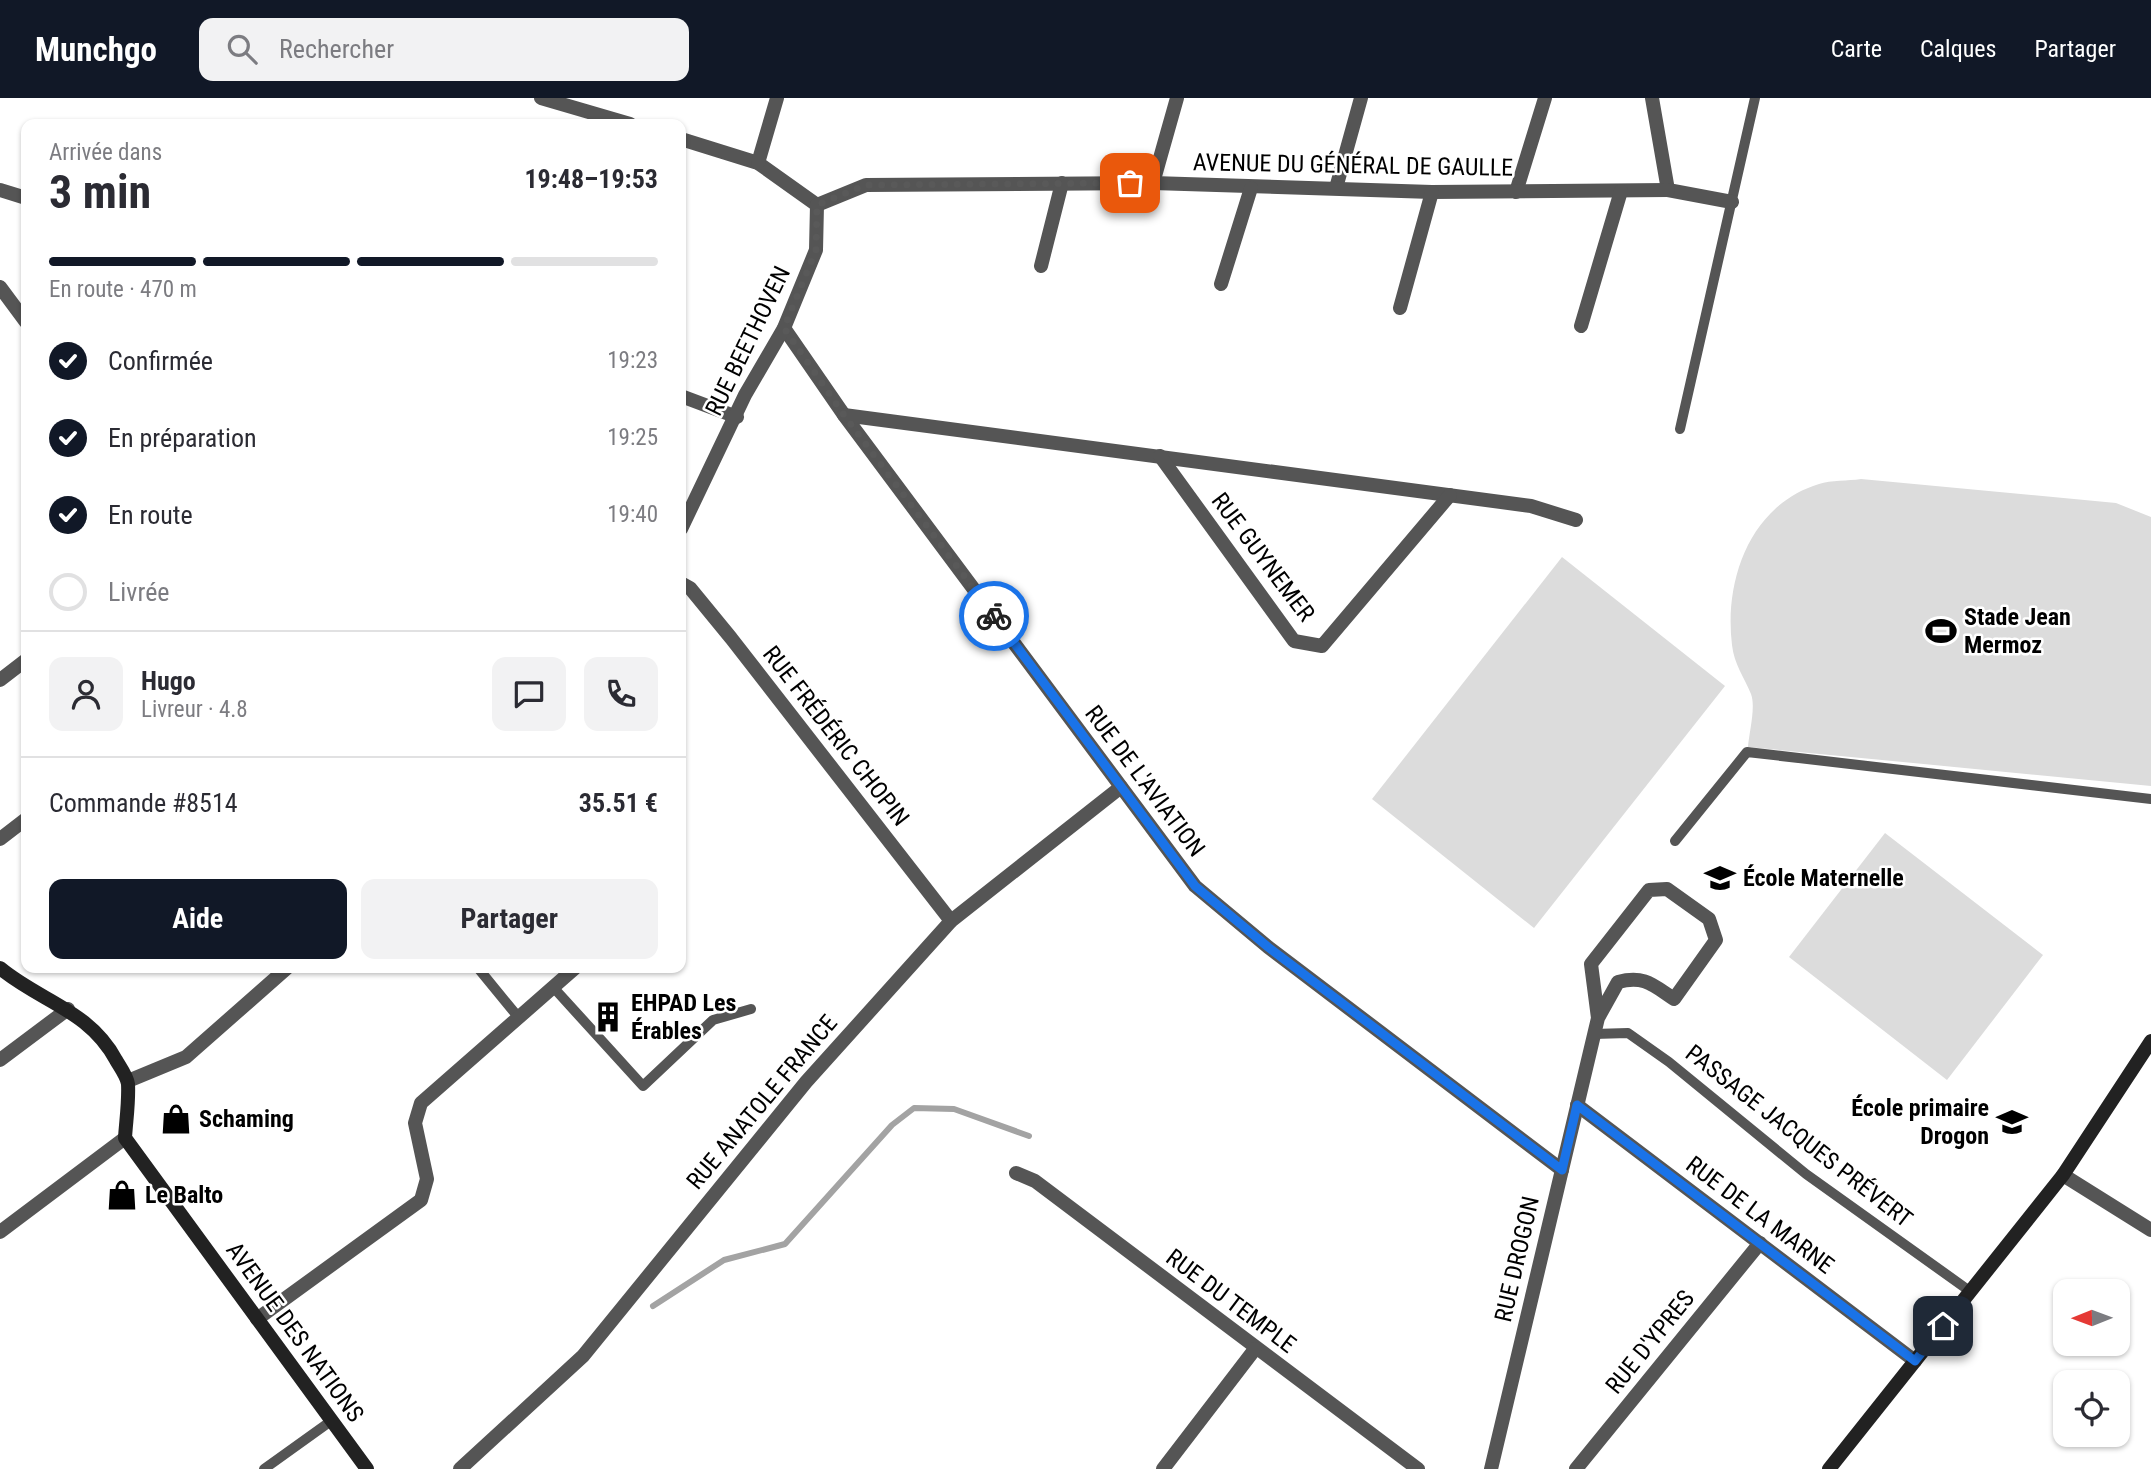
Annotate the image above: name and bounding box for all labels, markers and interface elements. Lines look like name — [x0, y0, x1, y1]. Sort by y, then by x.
search box — [199, 18, 689, 81]
text: Munchgo — [35, 30, 157, 69]
icon: search — [223, 30, 261, 68]
text: Rechercher — [279, 34, 394, 64]
text: Carte — [1831, 35, 1882, 63]
text: Calques — [1920, 35, 1996, 63]
text: Partager — [2034, 35, 2116, 63]
text: Arrivée dans — [49, 139, 162, 166]
street label: AVENUE DU GÉNÉRAL DE GAULLE — [1193, 148, 1513, 182]
pin — [1100, 153, 1160, 213]
text: 19:48–19:53 — [524, 164, 658, 194]
icon: bag — [1111, 164, 1149, 202]
text: 3 min — [49, 165, 151, 219]
street label: RUE BEETHOVEN — [700, 262, 796, 420]
text: En route · 470 m — [49, 276, 197, 303]
icon: check — [49, 342, 87, 380]
text: Confirmée — [108, 346, 213, 376]
text: 19:23 — [607, 347, 658, 374]
icon: check — [49, 419, 87, 457]
text: En préparation — [108, 423, 257, 453]
text: 19:25 — [607, 424, 658, 451]
street label: RUE GUYNEMER — [1206, 487, 1321, 627]
icon: check — [49, 496, 87, 534]
text: En route — [108, 500, 193, 530]
text: 19:40 — [607, 501, 658, 528]
text: Livrée — [108, 577, 170, 607]
courier — [959, 581, 1029, 651]
icon: bike — [975, 597, 1013, 635]
place label: Stade Jean Mermoz — [1964, 603, 2071, 659]
sports icon: Stade Jean Mermoz — [1924, 614, 1958, 648]
street label: RUE FRÉDÉRIC CHOPIN — [757, 641, 915, 831]
button: person — [49, 657, 123, 731]
button: chat — [492, 657, 566, 731]
button: phone — [584, 657, 658, 731]
text: Hugo — [141, 666, 196, 696]
text: Livreur · 4.8 — [141, 696, 248, 723]
street label: RUE DE L'AVIATION — [1079, 700, 1211, 862]
text: Commande #8514 — [49, 788, 238, 818]
text: 35.51 € — [579, 788, 658, 818]
school or university icon: École Maternelle — [1703, 861, 1737, 895]
place label: École Maternelle — [1743, 864, 1904, 892]
button: Aide — [49, 879, 347, 959]
button: Partager — [361, 879, 658, 959]
place label: EHPAD Les Érables — [631, 989, 736, 1045]
building icon: EHPAD Les Érables — [591, 1000, 625, 1034]
street label: RUE ANATOLE FRANCE — [681, 1009, 843, 1195]
street label: PASSAGE JACQUES PRÉVERT — [1680, 1039, 1918, 1233]
place label: École primaire Drogon — [1851, 1094, 1989, 1150]
shop icon: Schaming — [159, 1102, 193, 1136]
place label: Schaming — [199, 1105, 294, 1133]
school or university icon: École primaire Drogon — [1995, 1105, 2029, 1139]
street label: RUE DE LA MARNE — [1681, 1150, 1839, 1280]
shop icon: Le Balto — [105, 1178, 139, 1212]
place label: Le Balto — [145, 1181, 223, 1209]
street label: RUE DROGON — [1489, 1193, 1545, 1325]
street label: AVENUE DES NATIONS — [220, 1237, 370, 1427]
street label: RUE DU TEMPLE — [1161, 1243, 1301, 1359]
north arrow — [2053, 1279, 2130, 1356]
map controls — [2053, 1279, 2130, 1447]
street label: RUE D'YPRES — [1600, 1285, 1700, 1399]
pin — [1913, 1296, 1973, 1356]
icon: home — [1924, 1307, 1962, 1345]
button: locate — [2053, 1370, 2130, 1447]

